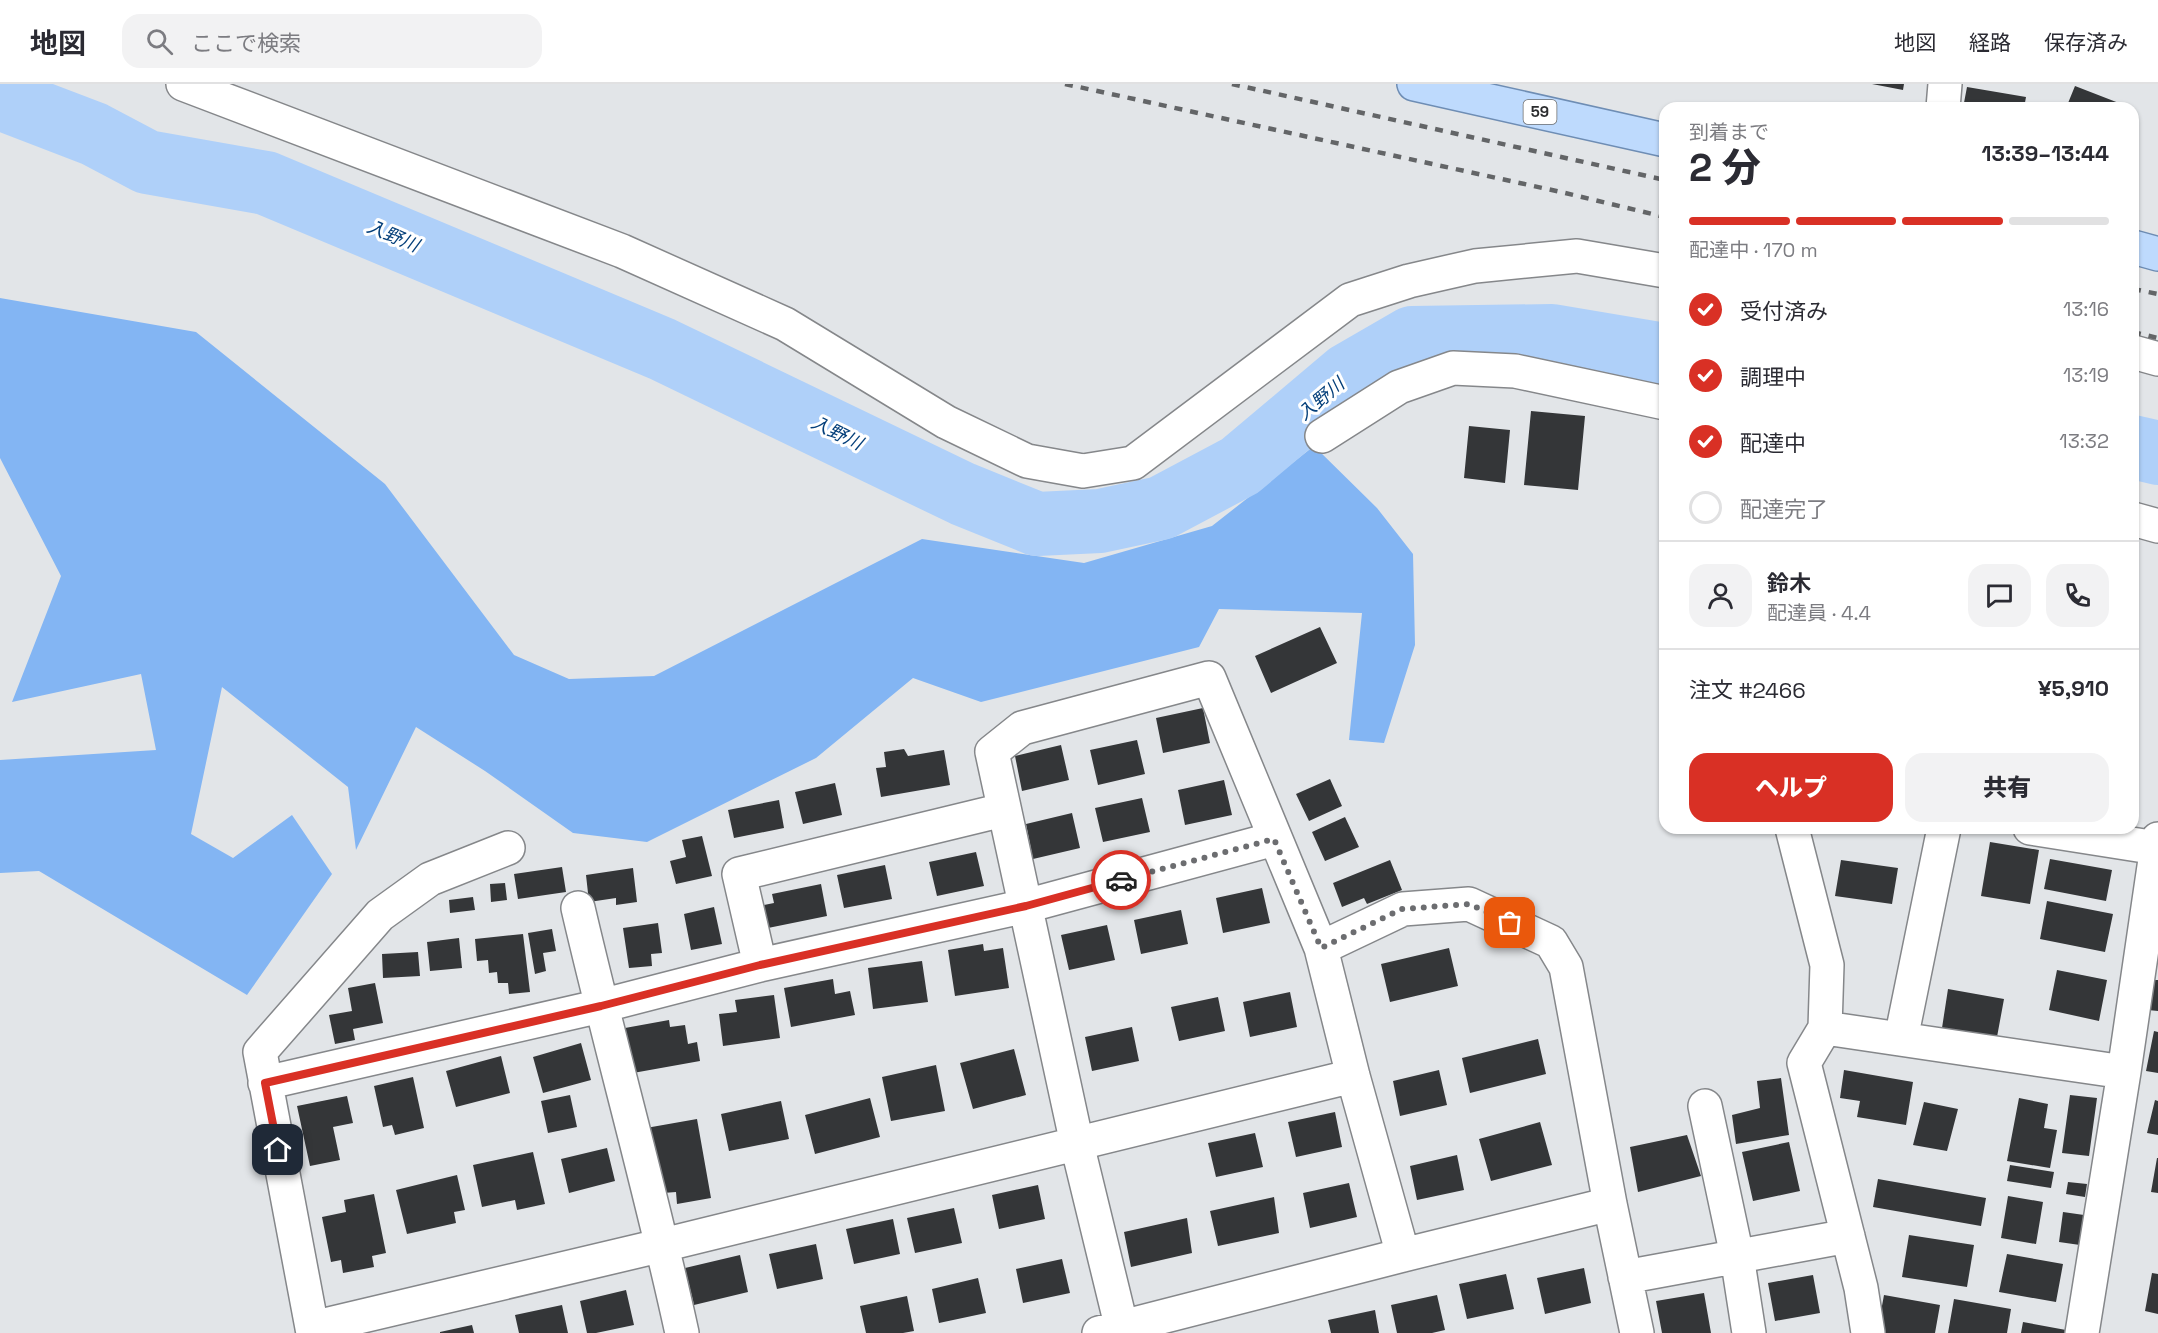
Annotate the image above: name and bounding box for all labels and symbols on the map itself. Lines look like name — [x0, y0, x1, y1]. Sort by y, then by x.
road number: 59 — [1524, 100, 1556, 124]
water label: 入野川 — [364, 214, 424, 257]
water label: 入野川 — [1293, 371, 1350, 425]
water label: 入野川 — [808, 410, 868, 456]
courier — [1091, 850, 1151, 910]
pin — [1484, 897, 1535, 948]
pin — [252, 1124, 303, 1175]

